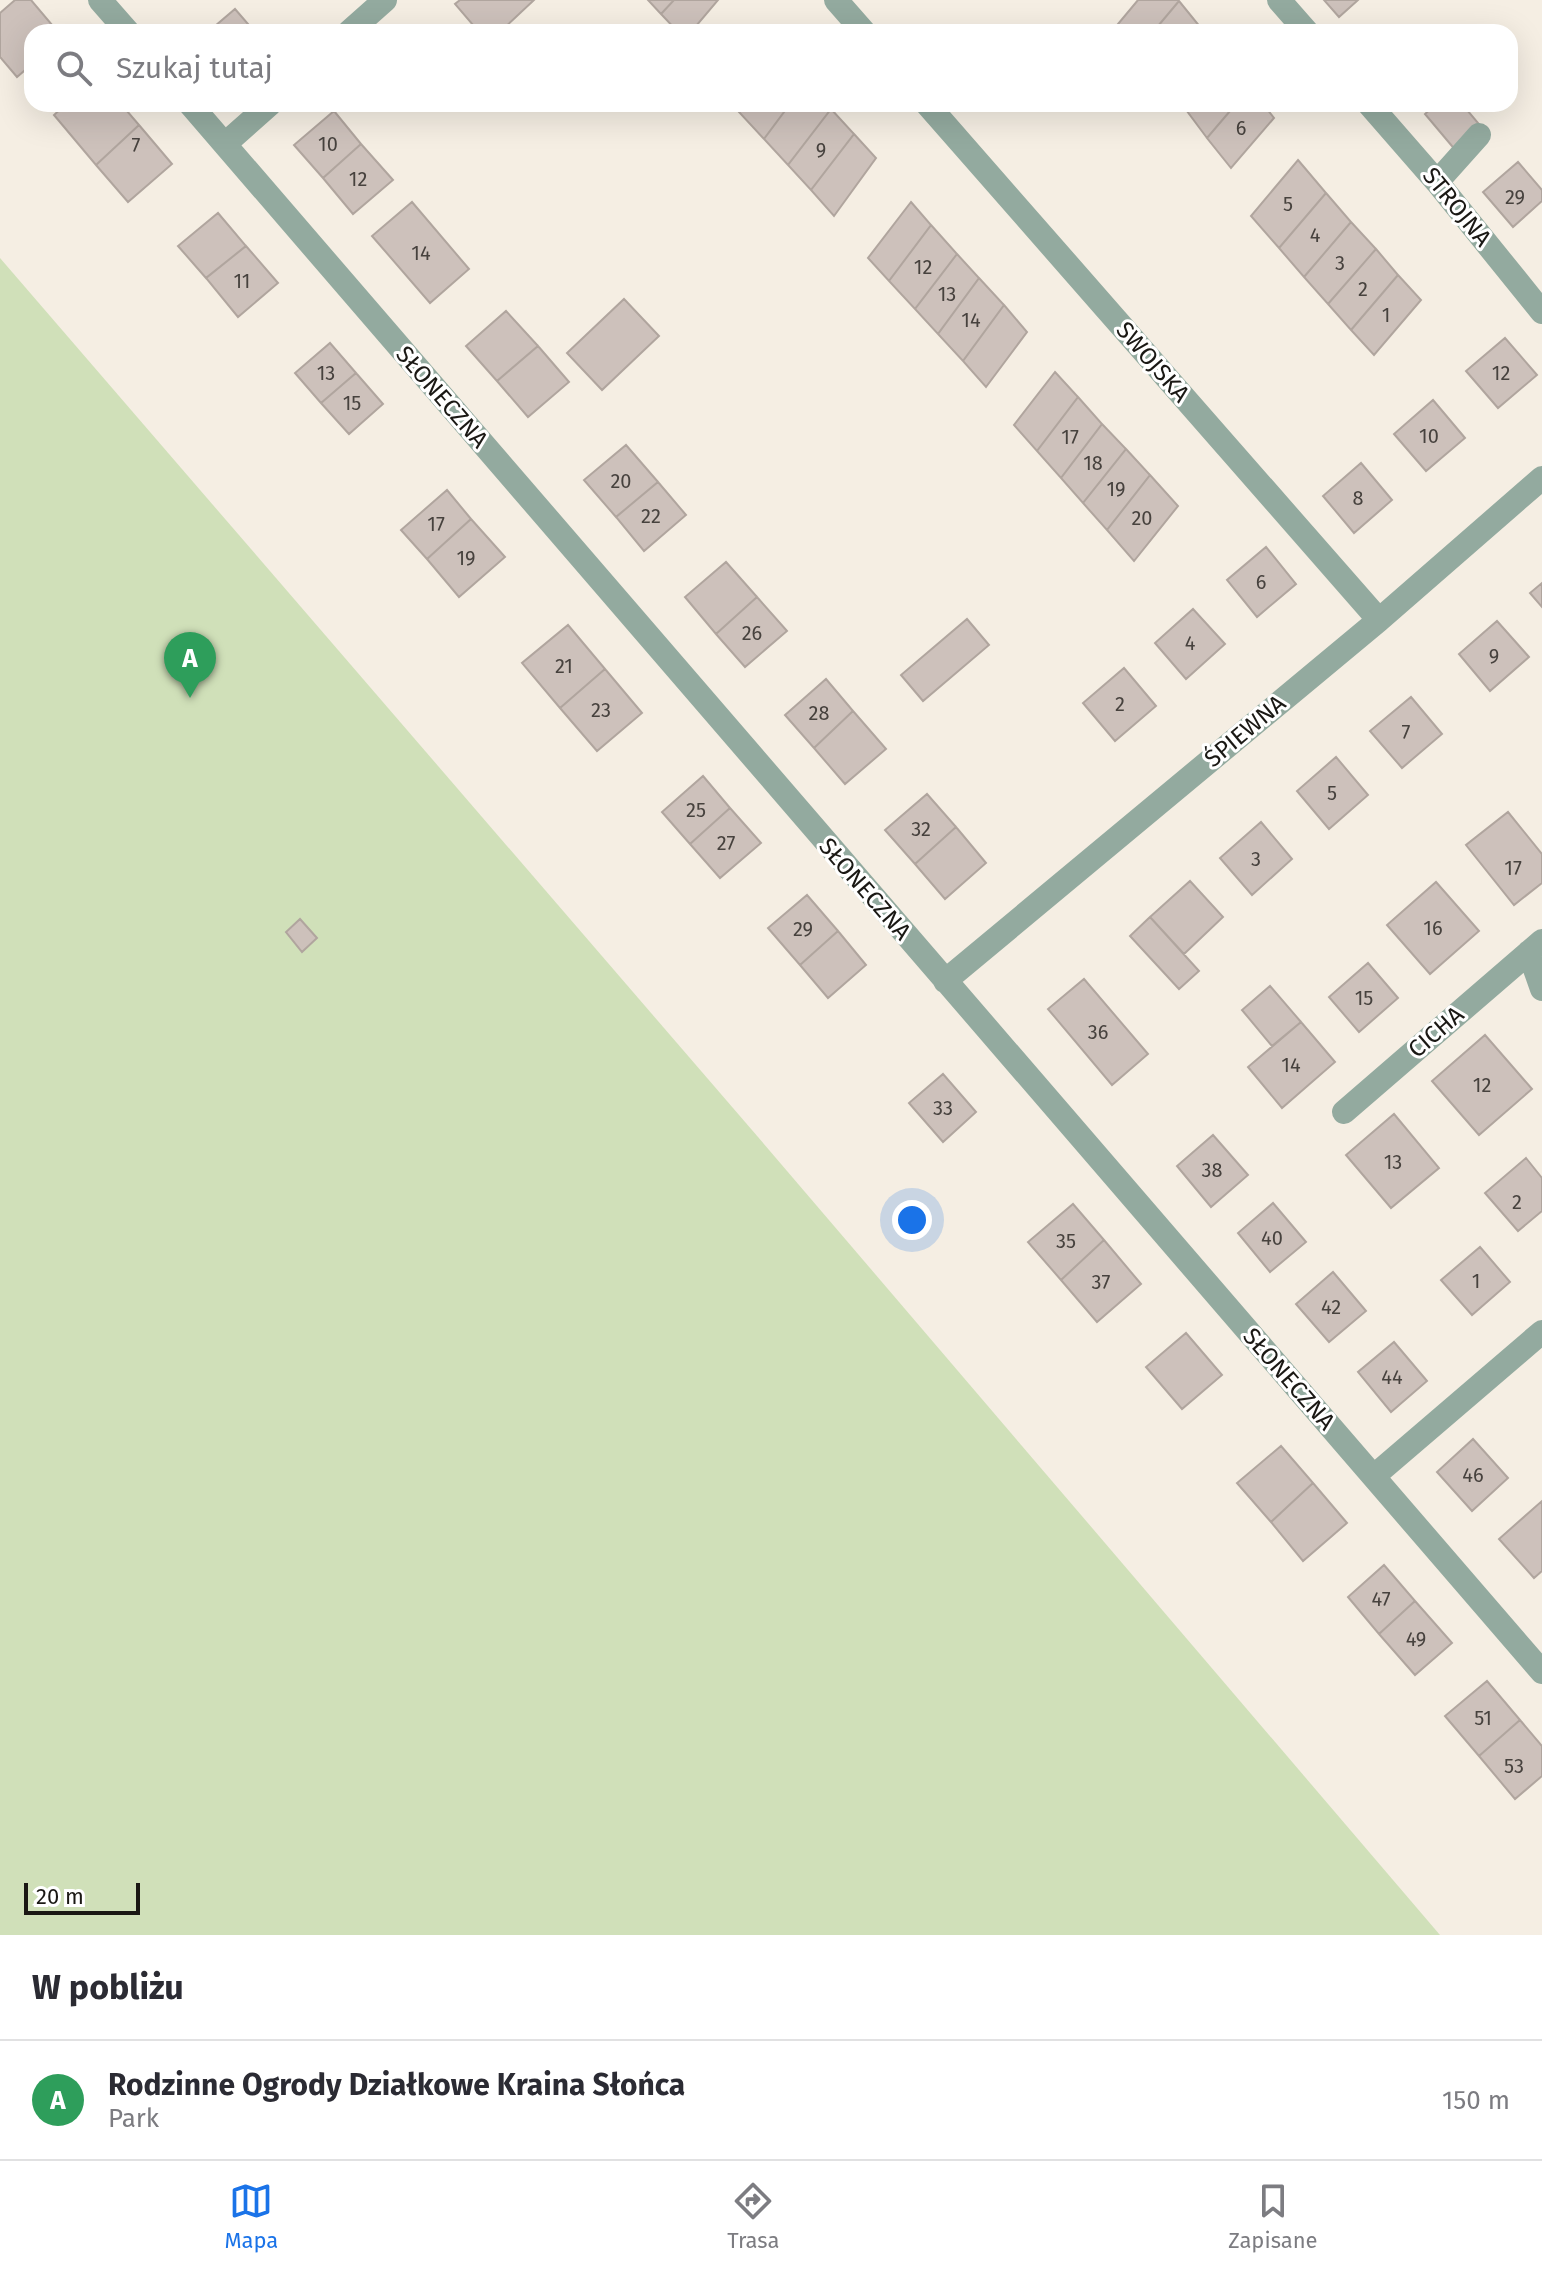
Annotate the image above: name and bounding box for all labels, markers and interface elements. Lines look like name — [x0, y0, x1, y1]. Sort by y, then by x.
search box — [24, 24, 1518, 112]
icon: search — [52, 46, 96, 90]
text: Szukaj tutaj — [116, 50, 273, 86]
house number: 6 — [1236, 116, 1246, 140]
house number: 10 — [318, 132, 338, 156]
house number: 7 — [132, 133, 141, 157]
house number: 9 — [816, 138, 826, 162]
street label: STROJNA — [1417, 162, 1497, 252]
house number: 12 — [349, 167, 367, 191]
house number: 29 — [1505, 185, 1525, 209]
house number: 5 — [1283, 192, 1293, 216]
house number: 4 — [1310, 223, 1321, 247]
house number: 14 — [411, 241, 431, 265]
house number: 3 — [1335, 251, 1345, 275]
house number: 12 — [914, 255, 932, 279]
house number: 11 — [233, 269, 251, 293]
house number: 2 — [1358, 277, 1368, 301]
house number: 13 — [938, 282, 956, 306]
house number: 1 — [1382, 303, 1390, 327]
house number: 14 — [961, 308, 981, 332]
street label: SWOJSKA — [1111, 316, 1196, 408]
street label: SŁONECZNA — [390, 340, 494, 454]
house number: 13 — [317, 361, 335, 385]
house number: 12 — [1492, 361, 1510, 385]
house number: 15 — [343, 391, 361, 415]
house number: 10 — [1419, 424, 1439, 448]
house number: 17 — [1061, 425, 1079, 449]
house number: 18 — [1083, 451, 1103, 475]
house number: 20 — [610, 469, 632, 493]
house number: 19 — [1106, 477, 1126, 501]
house number: 8 — [1352, 486, 1364, 510]
house number: 22 — [641, 504, 661, 528]
house number: 20 — [1131, 506, 1153, 530]
house number: 17 — [427, 512, 445, 536]
house number: 19 — [456, 546, 476, 570]
house number: 6 — [1256, 570, 1266, 594]
house number: 26 — [742, 621, 762, 645]
house number: 4 — [1185, 631, 1196, 655]
pin: A — [164, 632, 216, 698]
house number: 9 — [1489, 644, 1499, 668]
house number: 21 — [555, 654, 573, 678]
street label: ŚPIEWNA — [1198, 688, 1291, 773]
house number: 2 — [1115, 692, 1125, 716]
house number: 23 — [591, 698, 611, 722]
house number: 28 — [809, 701, 829, 725]
house number: 7 — [1402, 720, 1411, 744]
house number: 5 — [1327, 781, 1337, 805]
house number: 25 — [686, 798, 706, 822]
house number: 32 — [911, 817, 931, 841]
house number: 27 — [717, 831, 735, 855]
street label: SŁONECZNA — [813, 832, 917, 946]
house number: 3 — [1251, 847, 1261, 871]
house number: 17 — [1504, 856, 1522, 880]
house number: 16 — [1423, 916, 1443, 940]
house number: 29 — [793, 917, 813, 941]
house number: 15 — [1355, 986, 1373, 1010]
street label: CICHA — [1403, 1000, 1470, 1064]
house number: 36 — [1088, 1020, 1108, 1044]
house number: 14 — [1281, 1053, 1301, 1077]
house number: 12 — [1473, 1073, 1491, 1097]
house number: 33 — [933, 1096, 953, 1120]
house number: 13 — [1384, 1150, 1402, 1174]
house number: 38 — [1202, 1158, 1223, 1182]
house number: 2 — [1512, 1190, 1522, 1214]
your location — [892, 1200, 932, 1240]
house number: 40 — [1261, 1226, 1283, 1250]
house number: 35 — [1056, 1229, 1076, 1253]
house number: 1 — [1472, 1269, 1480, 1293]
house number: 37 — [1092, 1270, 1110, 1294]
house number: 42 — [1321, 1295, 1341, 1319]
street label: SŁONECZNA — [1237, 1322, 1341, 1436]
house number: 44 — [1381, 1365, 1403, 1389]
house number: 46 — [1462, 1463, 1484, 1487]
house number: 47 — [1371, 1587, 1391, 1611]
house number: 49 — [1406, 1627, 1426, 1651]
house number: 51 — [1474, 1706, 1492, 1730]
house number: 53 — [1504, 1754, 1524, 1778]
scale bar — [24, 1879, 140, 1915]
text: 20 m — [36, 1883, 84, 1910]
text: W pobliżu — [32, 1967, 184, 2008]
text: Rodzinne Ogrody Działkowe Kraina Słońca — [108, 2067, 685, 2103]
text: A — [50, 2085, 66, 2116]
text: 150 m — [1442, 2085, 1510, 2116]
text: Park — [108, 2103, 159, 2134]
tab: Mapa — [224, 2179, 278, 2254]
tab: Trasa — [727, 2179, 779, 2254]
tab: Zapisane — [1228, 2179, 1318, 2254]

